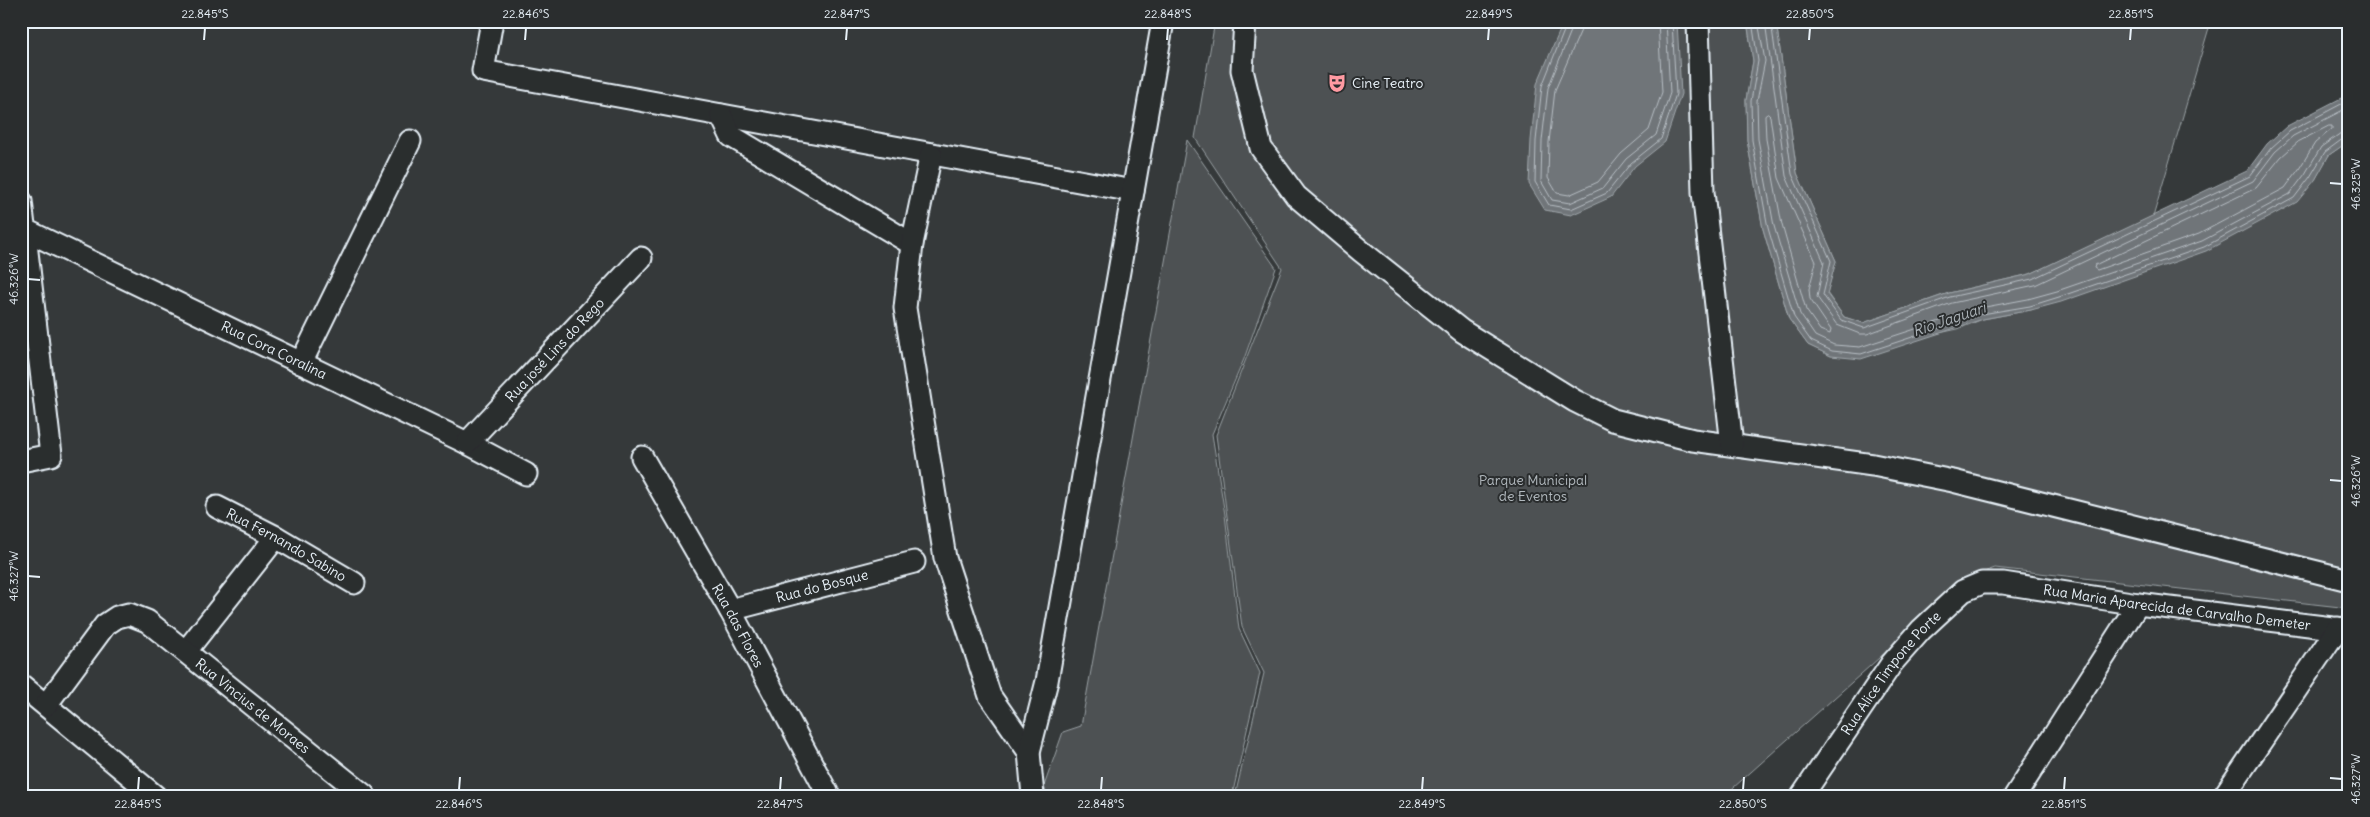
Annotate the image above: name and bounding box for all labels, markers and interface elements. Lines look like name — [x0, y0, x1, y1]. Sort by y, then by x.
text: 22.845°S — [181, 6, 229, 21]
text: 22.846°S — [502, 6, 550, 21]
text: 22.847°S — [824, 6, 870, 21]
text: 22.848°S — [1144, 6, 1192, 21]
text: 22.849°S — [1465, 6, 1513, 21]
text: 22.850°S — [1786, 6, 1834, 21]
text: 22.851°S — [2109, 6, 2154, 21]
theatre icon: Cine Teatro — [1326, 72, 1348, 94]
place label: Cine Teatro — [1352, 74, 1424, 92]
text: 46.325°W — [2348, 158, 2363, 210]
text: 46.326°W — [6, 253, 21, 305]
street label: Rua josé Lins do Rego — [501, 294, 608, 406]
water label: Rio Jaguari — [1910, 297, 1990, 340]
street label: Rua Cora Coralina — [218, 317, 330, 383]
text: 46.326°W — [2348, 455, 2363, 507]
park label: Parque Municipal de Eventos — [1479, 471, 1587, 505]
street label: Rua Fernando Sabino — [223, 504, 350, 586]
text: 46.327°W — [6, 551, 21, 601]
street label: Rua do Bosque — [774, 565, 870, 607]
street label: Rua Maria Aparecida de Carvalho Demeter — [2042, 580, 2312, 634]
street label: Rua das Flores — [708, 581, 768, 670]
street label: Rua Alice Timpone Porte — [1837, 607, 1945, 738]
street label: Rua Vincius de Moraes — [192, 654, 314, 757]
text: 46.327°W — [2348, 754, 2363, 804]
text: 22.845°S — [114, 796, 162, 811]
text: 22.846°S — [435, 796, 483, 811]
text: 22.847°S — [757, 796, 803, 811]
text: 22.848°S — [1077, 796, 1125, 811]
text: 22.849°S — [1398, 796, 1446, 811]
text: 22.850°S — [1719, 796, 1767, 811]
text: 22.851°S — [2042, 796, 2087, 811]

